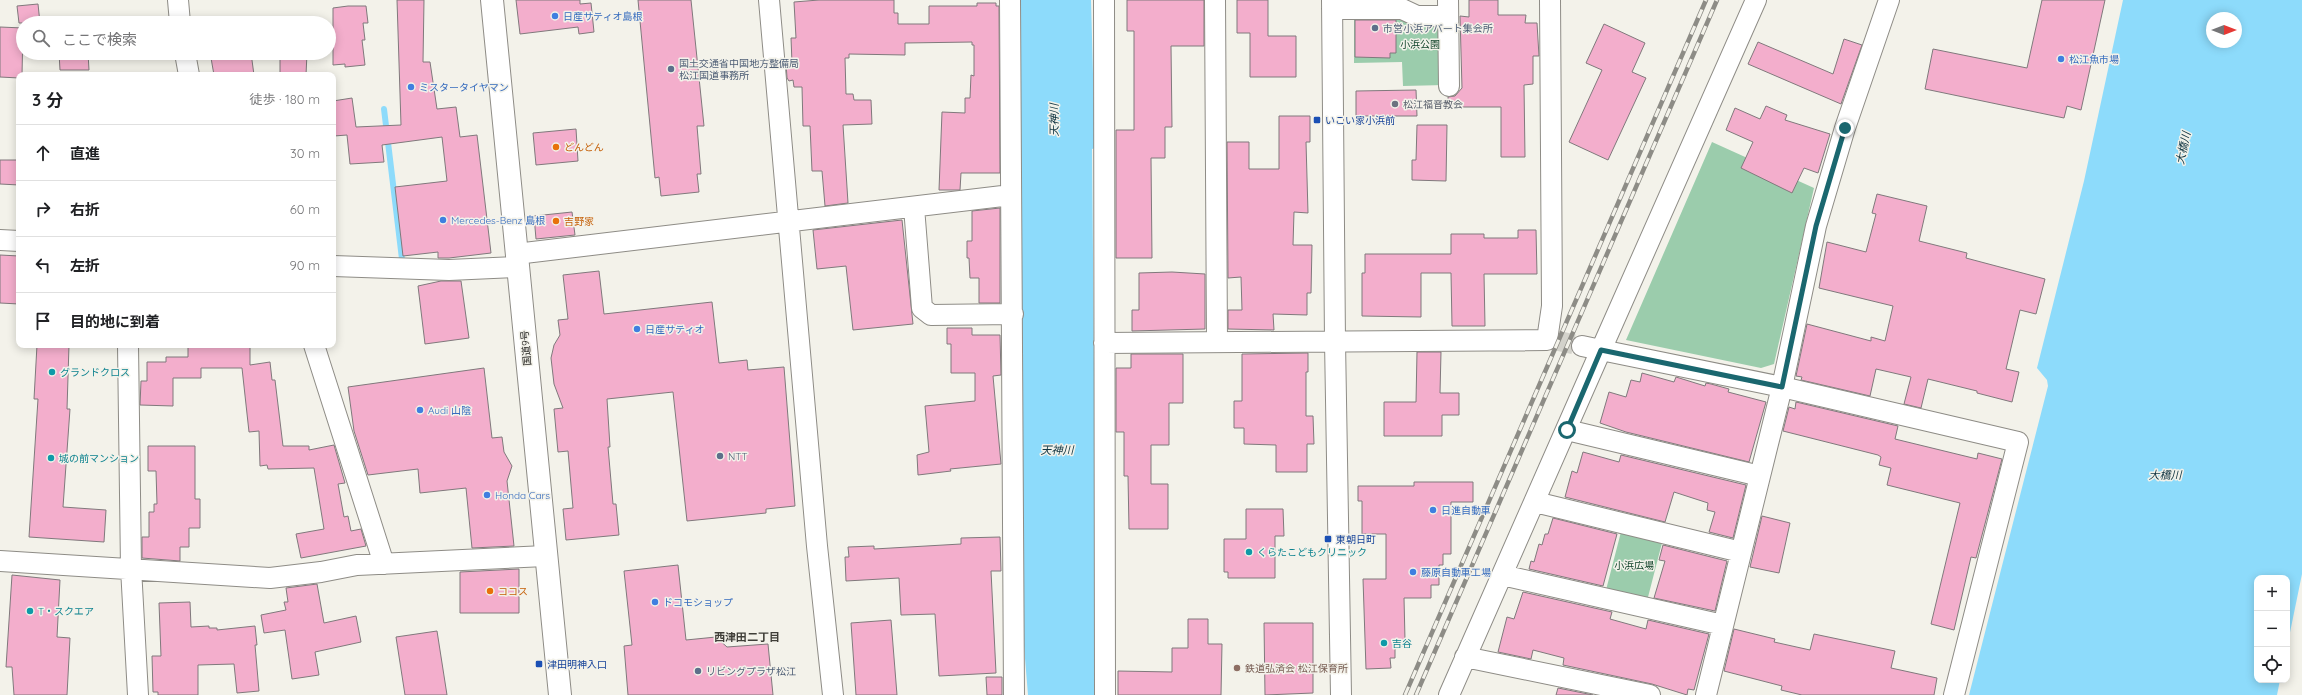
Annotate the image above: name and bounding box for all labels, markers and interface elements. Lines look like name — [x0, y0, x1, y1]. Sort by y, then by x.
place label: 日産サティオ島根 — [563, 10, 642, 23]
marker: 日産サティオ島根 — [550, 11, 560, 21]
north arrow — [2206, 12, 2242, 48]
search box — [16, 16, 336, 60]
place label: 市営小浜アパート集会所 — [1383, 22, 1493, 35]
marker: 市営小浜アパート集会所 — [1370, 23, 1380, 33]
icon: search — [30, 27, 52, 49]
text: ここで検索 — [62, 30, 137, 49]
park label: 小浜公園 — [1400, 38, 1440, 51]
place label: 松江魚市場 — [2069, 53, 2119, 66]
marker: 松江魚市場 — [2056, 54, 2066, 64]
place label: 国土交通省中国地方整備局 松江国道事務所 — [679, 57, 799, 82]
marker: 国土交通省中国地方整備局 松江国道事務所 — [666, 64, 676, 74]
place label: ミスタータイヤマン — [419, 81, 509, 94]
marker: ミスタータイヤマン — [406, 82, 416, 92]
text: 3 分 — [32, 89, 63, 110]
text: 徒歩 · 180 m — [249, 91, 320, 107]
place label: 松江福音教会 — [1403, 98, 1463, 111]
marker: 松江福音教会 — [1390, 99, 1400, 109]
water label: 天神川 — [1047, 103, 1061, 137]
place label: いこい家小浜前 — [1325, 114, 1395, 127]
marker: いこい家小浜前 — [1312, 115, 1322, 125]
route end — [1836, 119, 1854, 137]
water label: 大橋川 — [2173, 129, 2193, 166]
place label: どんどん — [564, 141, 604, 154]
icon: ahead — [32, 142, 54, 164]
marker: どんどん — [551, 142, 561, 152]
text: 直進 — [70, 144, 100, 163]
text: 30 m — [290, 145, 320, 161]
icon: right — [32, 198, 54, 220]
text: 右折 — [70, 200, 100, 219]
text: 60 m — [290, 201, 320, 217]
place label: Mercedes-Benz 島根 — [451, 214, 545, 227]
marker: Mercedes-Benz 島根 — [438, 215, 448, 225]
place label: 吉野家 — [564, 215, 594, 228]
marker: 吉野家 — [551, 216, 561, 226]
icon: left — [32, 254, 54, 276]
text: 左折 — [70, 256, 100, 275]
text: 90 m — [290, 257, 320, 273]
icon: arrive — [32, 310, 54, 332]
text: 目的地に到着 — [70, 312, 160, 331]
place label: 日産サティオ — [645, 323, 704, 336]
marker: 日産サティオ — [632, 324, 642, 334]
street label: 国道9号 — [518, 330, 534, 366]
place label: グランドクロス — [60, 366, 130, 379]
marker: グランドクロス — [47, 367, 57, 377]
place label: Audi 山陰 — [428, 404, 471, 417]
marker: Audi 山陰 — [415, 405, 425, 415]
route start — [1558, 421, 1576, 439]
water label: 天神川 — [1041, 443, 1074, 457]
place label: NTT — [728, 450, 748, 463]
marker: NTT — [715, 451, 725, 461]
place label: 城の前マンション — [59, 452, 139, 465]
marker: 城の前マンション — [46, 453, 56, 463]
water label: 大橋川 — [2149, 468, 2182, 482]
place label: Honda Cars — [495, 489, 550, 502]
marker: Honda Cars — [482, 490, 492, 500]
place label: 日進自動車 — [1441, 504, 1491, 517]
marker: 日進自動車 — [1428, 505, 1438, 515]
place label: 東朝日町 — [1336, 533, 1376, 546]
marker: 東朝日町 — [1323, 534, 1333, 544]
place label: くらたこどもクリニック — [1257, 546, 1367, 559]
marker: くらたこどもクリニック — [1244, 547, 1254, 557]
park label: 小浜広場 — [1614, 559, 1654, 572]
place label: 藤原自動車工場 — [1421, 566, 1491, 579]
marker: 藤原自動車工場 — [1408, 567, 1418, 577]
map controls — [2254, 575, 2290, 683]
button: + — [2254, 575, 2290, 611]
place label: ココス — [498, 585, 528, 598]
marker: ココス — [485, 586, 495, 596]
place label: ドコモショップ — [663, 596, 733, 609]
marker: ドコモショップ — [650, 597, 660, 607]
place label: T・スクエア — [38, 605, 94, 618]
marker: T・スクエア — [25, 606, 35, 616]
button: − — [2254, 611, 2290, 647]
district label: 西津田二丁目 — [714, 630, 780, 644]
place label: 吉谷 — [1392, 637, 1412, 650]
marker: 吉谷 — [1379, 638, 1389, 648]
button: locate — [2254, 647, 2290, 683]
place label: 津田明神入口 — [547, 658, 607, 671]
marker: 津田明神入口 — [534, 659, 544, 669]
place label: 鉄道弘済会 松江保育所 — [1245, 662, 1348, 675]
marker: 鉄道弘済会 松江保育所 — [1232, 663, 1242, 673]
place label: リビングプラザ松江 — [706, 665, 796, 678]
marker: リビングプラザ松江 — [693, 666, 703, 676]

